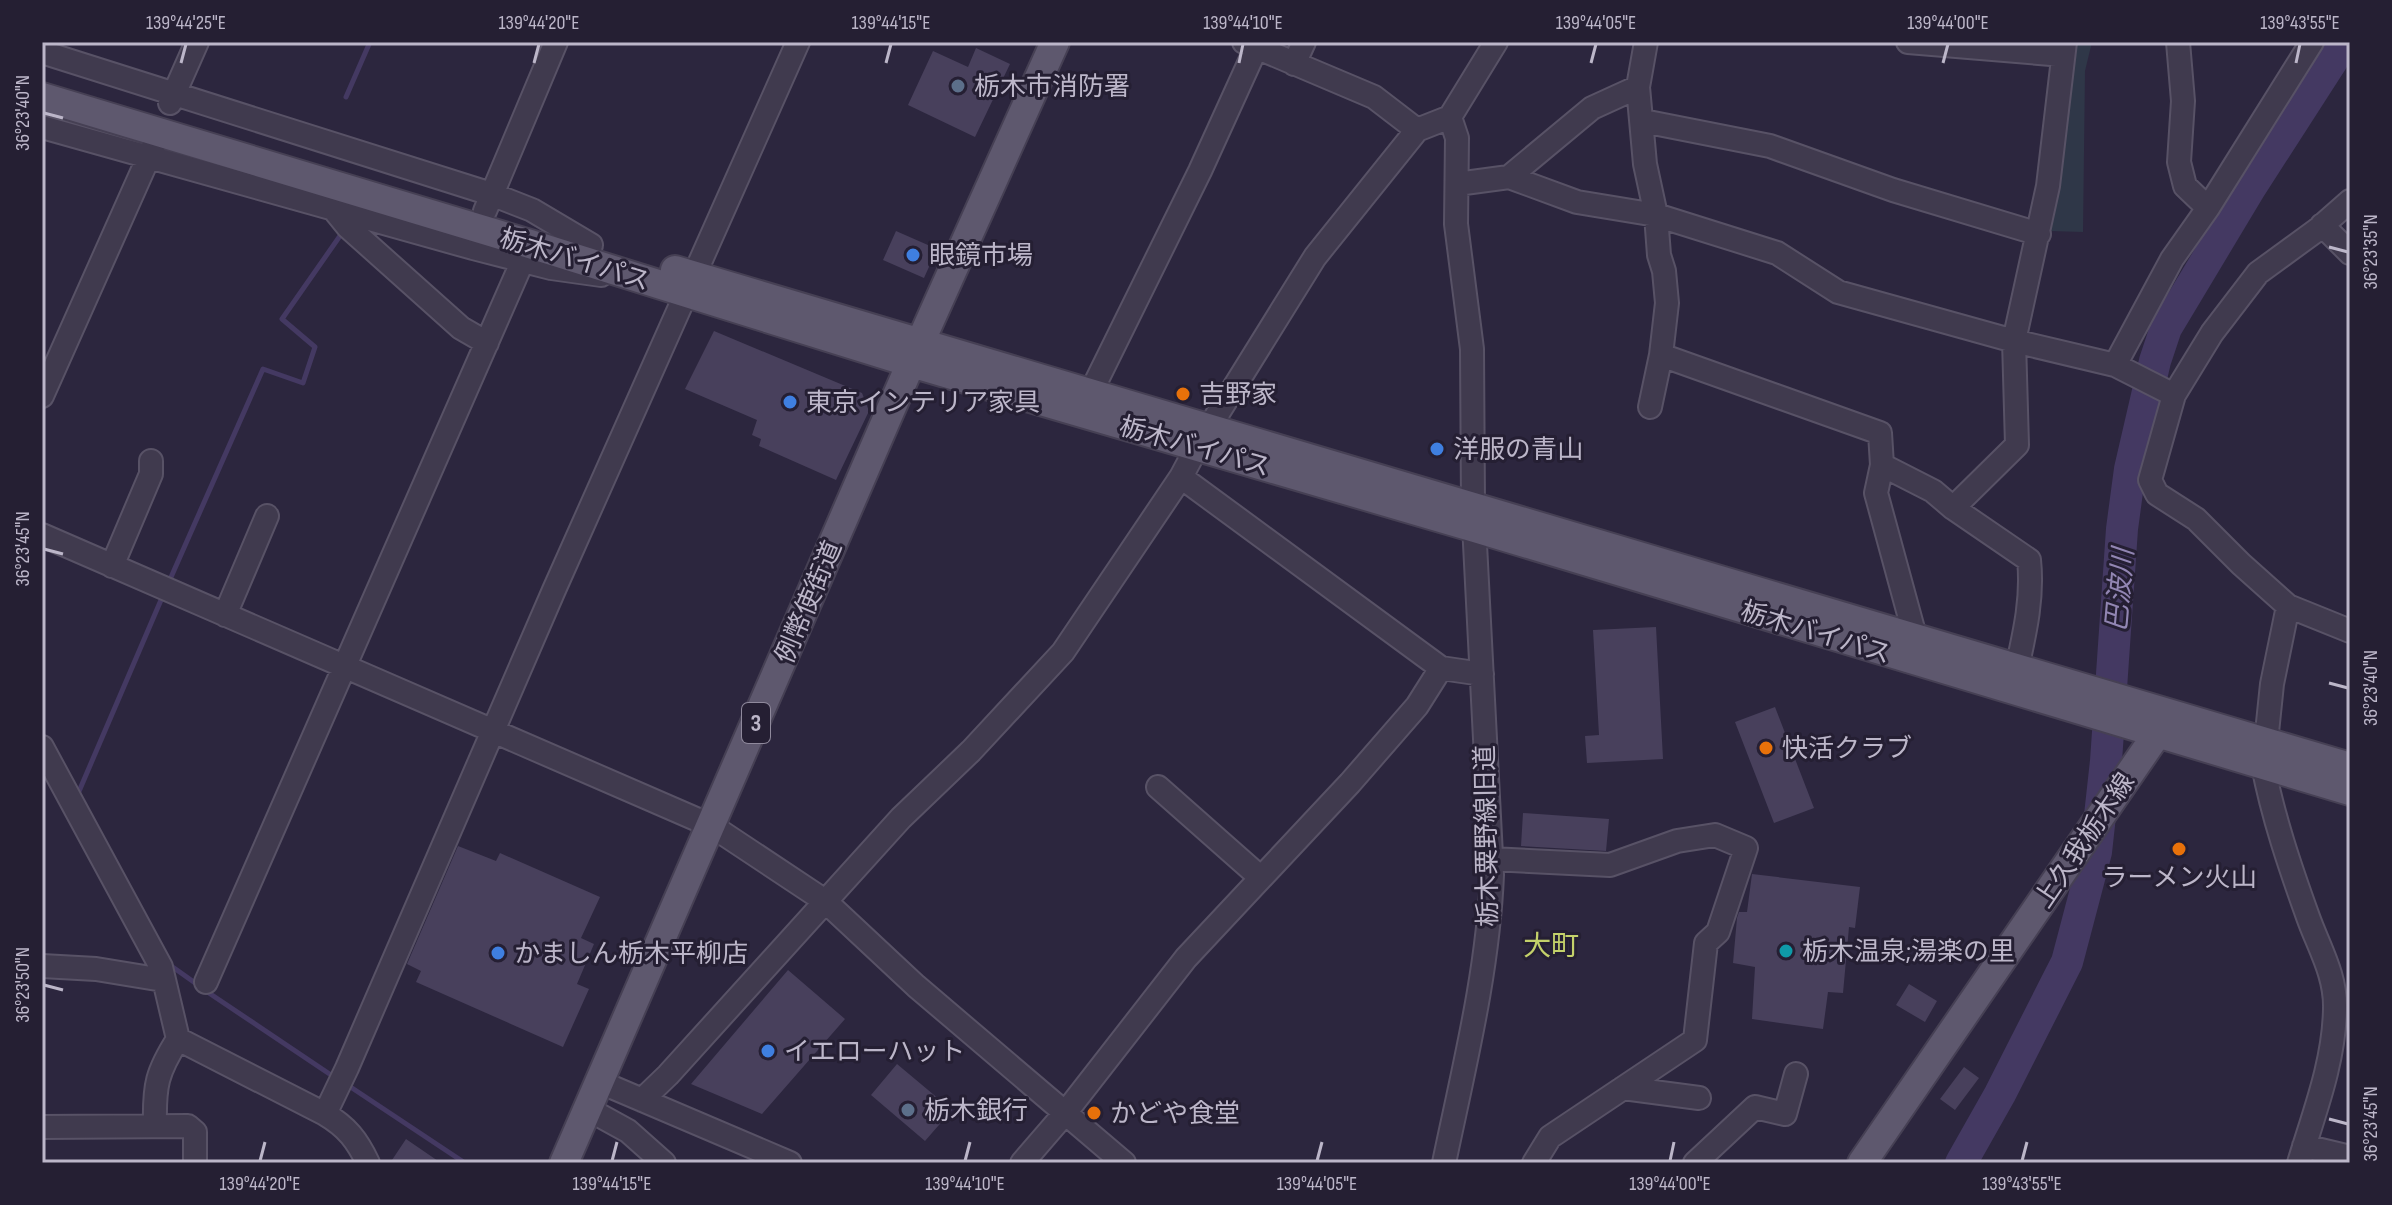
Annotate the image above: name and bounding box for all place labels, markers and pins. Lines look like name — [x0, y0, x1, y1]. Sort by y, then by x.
place label: 栃木市消防署 — [974, 72, 1130, 103]
marker: 栃木市消防署 — [949, 77, 967, 95]
place label: 眼鏡市場 — [929, 241, 1033, 272]
marker: 眼鏡市場 — [904, 246, 922, 264]
place label: 吉野家 — [1199, 380, 1277, 411]
marker: 吉野家 — [1174, 385, 1192, 403]
place label: 東京インテリア家具 — [806, 388, 1040, 419]
marker: 東京インテリア家具 — [781, 393, 799, 411]
place label: 洋服の青山 — [1453, 435, 1583, 466]
marker: 洋服の青山 — [1428, 440, 1446, 458]
place label: 快活クラブ — [1782, 734, 1912, 765]
marker: 快活クラブ — [1757, 739, 1775, 757]
marker: ラーメン火山 — [2170, 840, 2188, 858]
place label: ラーメン火山 — [2102, 863, 2256, 894]
place label: 栃木温泉;湯楽の里 — [1802, 937, 2015, 968]
place label: かましん栃木平柳店 — [514, 939, 748, 970]
marker: 栃木温泉;湯楽の里 — [1777, 942, 1795, 960]
marker: かましん栃木平柳店 — [489, 944, 507, 962]
place label: イエローハット — [784, 1037, 965, 1068]
marker: イエローハット — [759, 1042, 777, 1060]
place label: 栃木銀行 — [924, 1096, 1028, 1127]
place label: かどや食堂 — [1110, 1099, 1240, 1130]
marker: 栃木銀行 — [899, 1101, 917, 1119]
marker: かどや食堂 — [1085, 1104, 1103, 1122]

